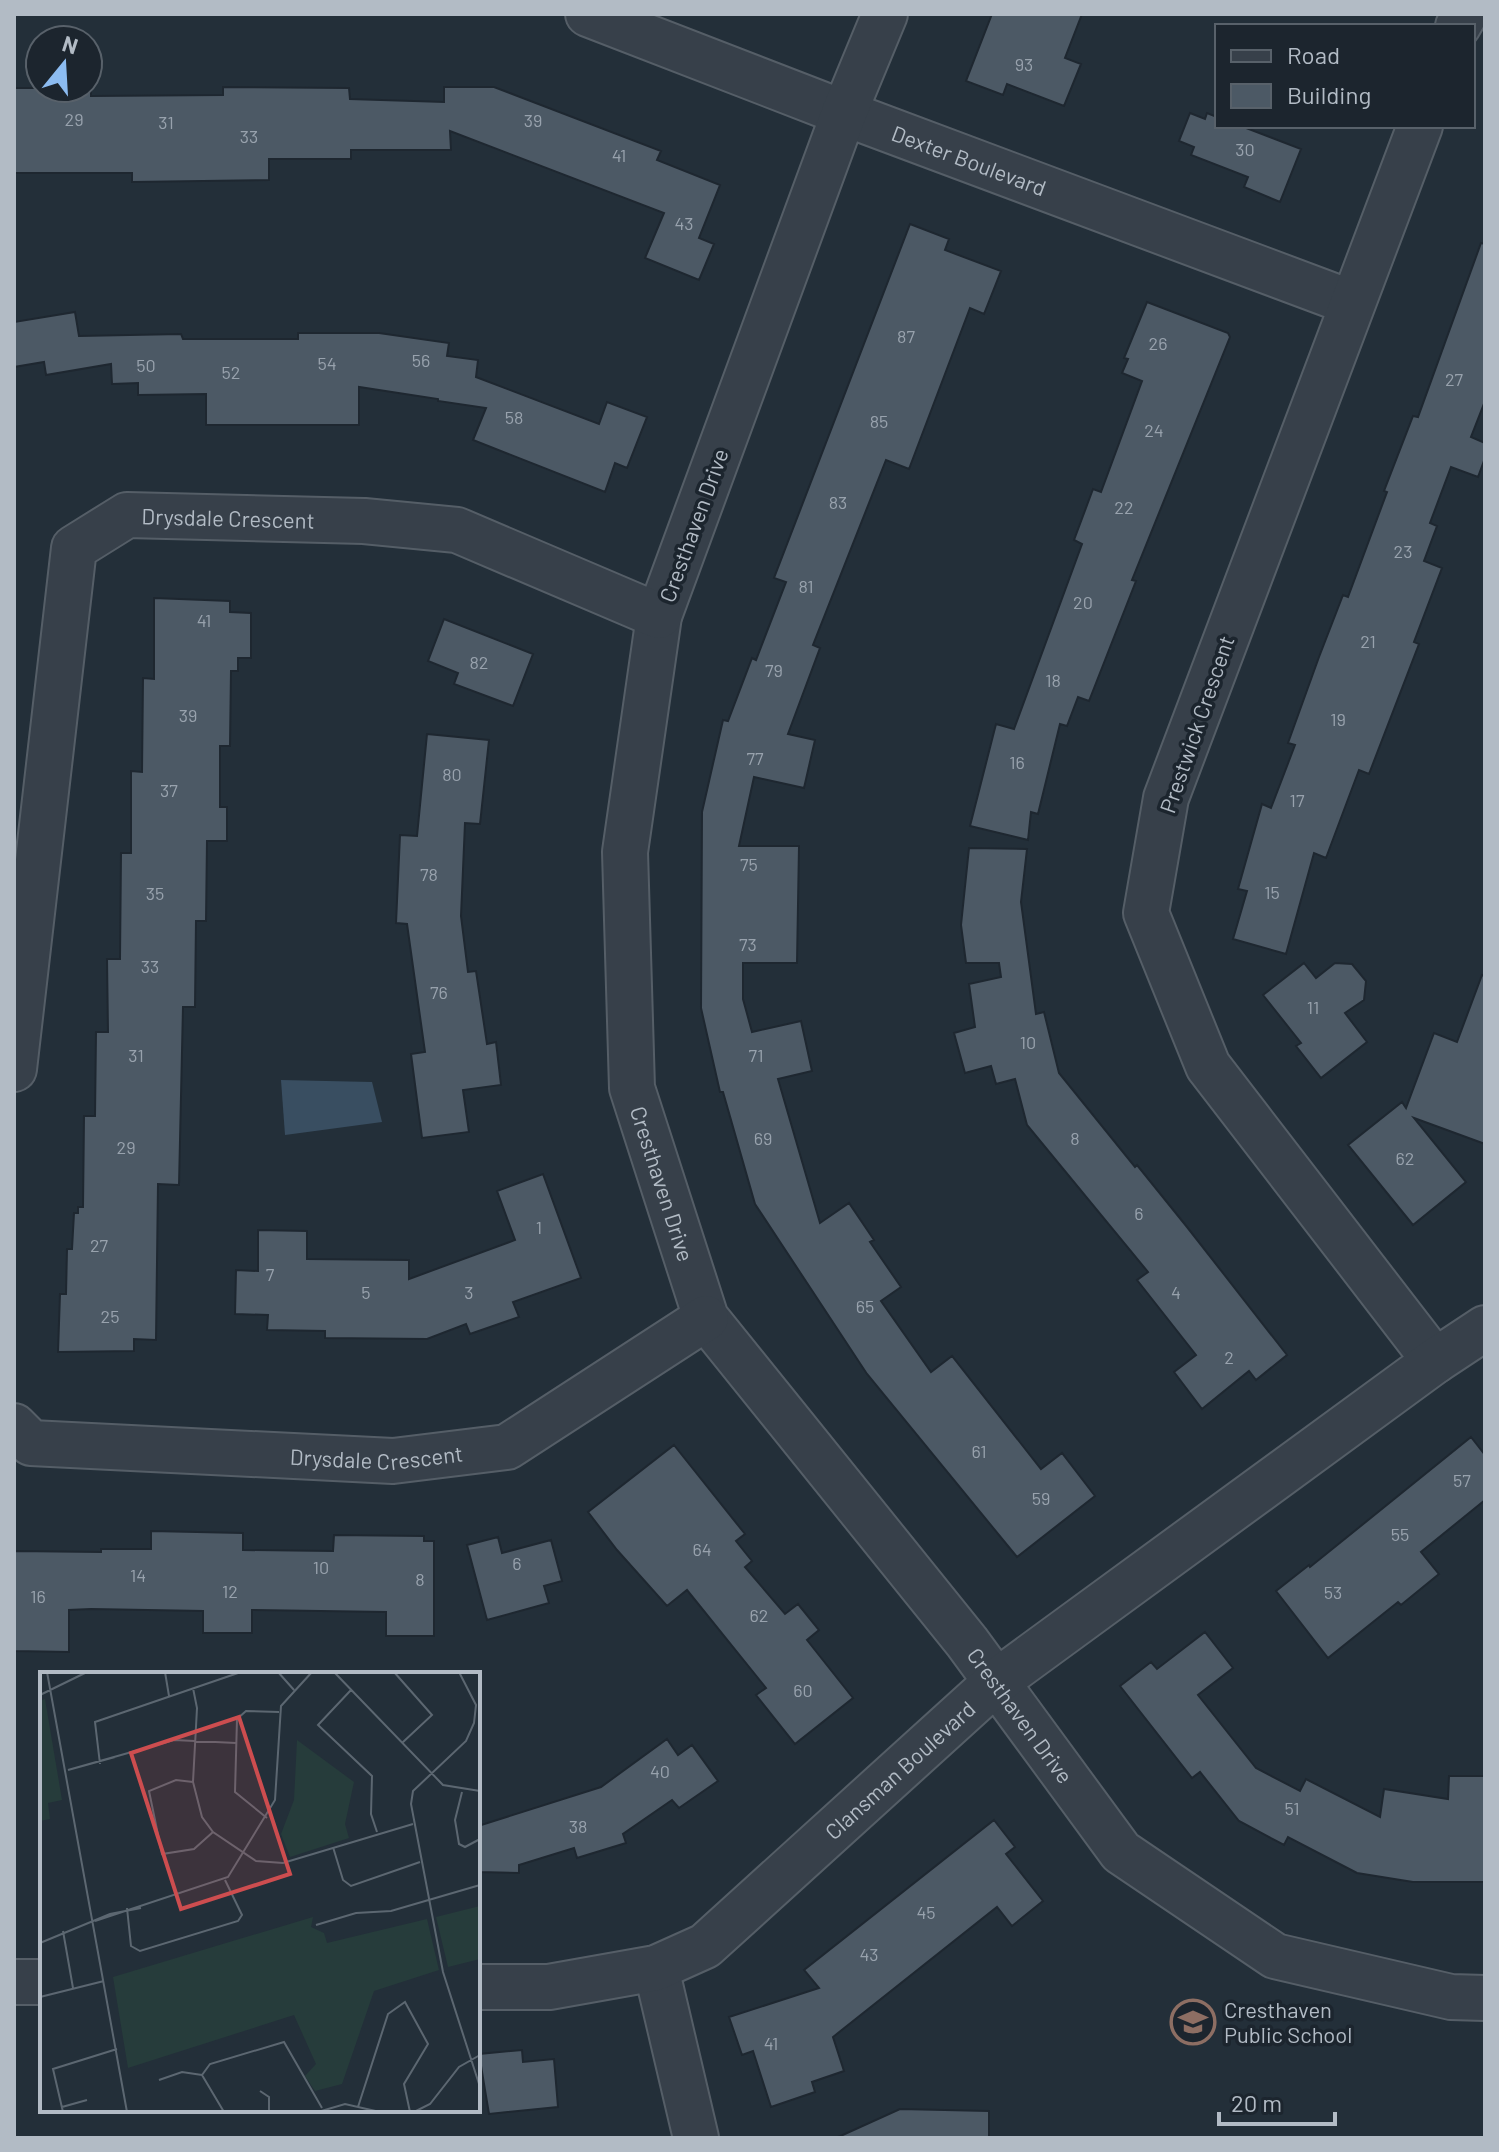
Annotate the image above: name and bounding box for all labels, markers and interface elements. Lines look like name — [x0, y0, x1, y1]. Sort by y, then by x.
north arrow — [24, 24, 104, 104]
legend — [1215, 24, 1475, 128]
text: N — [60, 29, 81, 59]
text: Road — [1287, 40, 1340, 69]
house number: 93 — [1015, 53, 1033, 75]
text: Building — [1287, 80, 1371, 109]
house number: 29 — [64, 108, 84, 130]
house number: 39 — [524, 109, 542, 131]
house number: 31 — [158, 111, 174, 133]
street label: Dexter Boulevard — [888, 119, 1050, 200]
house number: 33 — [240, 125, 258, 147]
house number: 30 — [1235, 138, 1255, 160]
house number: 41 — [612, 144, 626, 166]
house number: 43 — [674, 212, 694, 234]
house number: 87 — [897, 325, 915, 347]
house number: 26 — [1149, 332, 1167, 354]
house number: 56 — [412, 349, 430, 371]
house number: 54 — [317, 352, 337, 374]
house number: 50 — [136, 354, 156, 376]
house number: 52 — [222, 361, 240, 383]
house number: 27 — [1445, 368, 1464, 390]
house number: 58 — [505, 406, 523, 428]
house number: 85 — [870, 410, 888, 432]
house number: 24 — [1144, 419, 1164, 441]
street label: Cresthaven Drive — [653, 445, 733, 605]
house number: 83 — [829, 491, 847, 513]
house number: 22 — [1114, 496, 1134, 518]
street label: Drysdale Crescent — [141, 502, 315, 533]
house number: 23 — [1394, 540, 1412, 562]
house number: 81 — [798, 575, 814, 597]
house number: 20 — [1073, 591, 1093, 613]
house number: 41 — [197, 609, 211, 631]
house number: 21 — [1360, 630, 1376, 652]
street label: Prestwick Crescent — [1153, 632, 1239, 816]
house number: 82 — [469, 651, 489, 673]
house number: 79 — [765, 659, 783, 681]
house number: 18 — [1045, 669, 1061, 691]
house number: 39 — [179, 704, 197, 726]
house number: 19 — [1330, 708, 1346, 730]
house number: 77 — [746, 747, 764, 769]
house number: 16 — [1009, 751, 1025, 773]
house number: 80 — [442, 763, 462, 785]
house number: 37 — [160, 779, 178, 801]
house number: 17 — [1290, 789, 1305, 811]
house number: 75 — [740, 853, 758, 875]
house number: 78 — [420, 863, 438, 885]
house number: 15 — [1264, 881, 1280, 903]
house number: 35 — [146, 882, 164, 904]
house number: 73 — [739, 933, 757, 955]
house number: 33 — [141, 955, 159, 977]
house number: 76 — [430, 981, 448, 1003]
house number: 11 — [1307, 996, 1319, 1018]
house number: 10 — [1020, 1031, 1036, 1053]
house number: 31 — [128, 1044, 144, 1066]
house number: 71 — [749, 1044, 763, 1066]
street label: Cresthaven Drive — [626, 1103, 700, 1264]
house number: 69 — [754, 1127, 772, 1149]
house number: 8 — [1070, 1127, 1080, 1149]
house number: 29 — [116, 1136, 136, 1158]
house number: 62 — [1396, 1147, 1414, 1169]
house number: 6 — [1134, 1202, 1144, 1224]
house number: 1 — [536, 1216, 542, 1238]
house number: 27 — [90, 1234, 109, 1256]
house number: 7 — [266, 1263, 275, 1285]
house number: 5 — [361, 1281, 371, 1303]
house number: 3 — [464, 1281, 474, 1303]
house number: 4 — [1171, 1281, 1181, 1303]
house number: 65 — [856, 1295, 874, 1317]
house number: 25 — [101, 1305, 119, 1327]
house number: 2 — [1224, 1346, 1234, 1368]
street label: Drysdale Crescent — [289, 1440, 464, 1474]
house number: 61 — [971, 1440, 987, 1462]
house number: 57 — [1453, 1469, 1471, 1491]
house number: 59 — [1032, 1487, 1050, 1509]
house number: 55 — [1391, 1523, 1409, 1545]
house number: 64 — [692, 1538, 712, 1560]
house number: 6 — [512, 1552, 522, 1574]
house number: 10 — [313, 1556, 329, 1578]
house number: 14 — [130, 1564, 146, 1586]
house number: 8 — [415, 1568, 425, 1590]
house number: 12 — [222, 1580, 238, 1602]
house number: 53 — [1324, 1581, 1342, 1603]
house number: 16 — [30, 1585, 46, 1607]
house number: 62 — [750, 1604, 768, 1626]
street label: Cresthaven Drive — [962, 1642, 1079, 1788]
inset map — [40, 1672, 480, 2112]
house number: 60 — [793, 1679, 813, 1701]
street label: Clansman Boulevard — [819, 1695, 980, 1844]
house number: 40 — [650, 1760, 670, 1782]
house number: 51 — [1284, 1797, 1300, 1819]
house number: 38 — [569, 1815, 587, 1837]
house number: 45 — [916, 1901, 936, 1923]
house number: 43 — [859, 1943, 879, 1965]
place label: Cresthaven Public School — [1224, 1996, 1352, 2047]
school or university icon: Cresthaven Public School — [1169, 1998, 1217, 2046]
house number: 41 — [764, 2032, 778, 2054]
scale bar — [1219, 2076, 1335, 2126]
text: 20 m — [1231, 2088, 1282, 2117]

